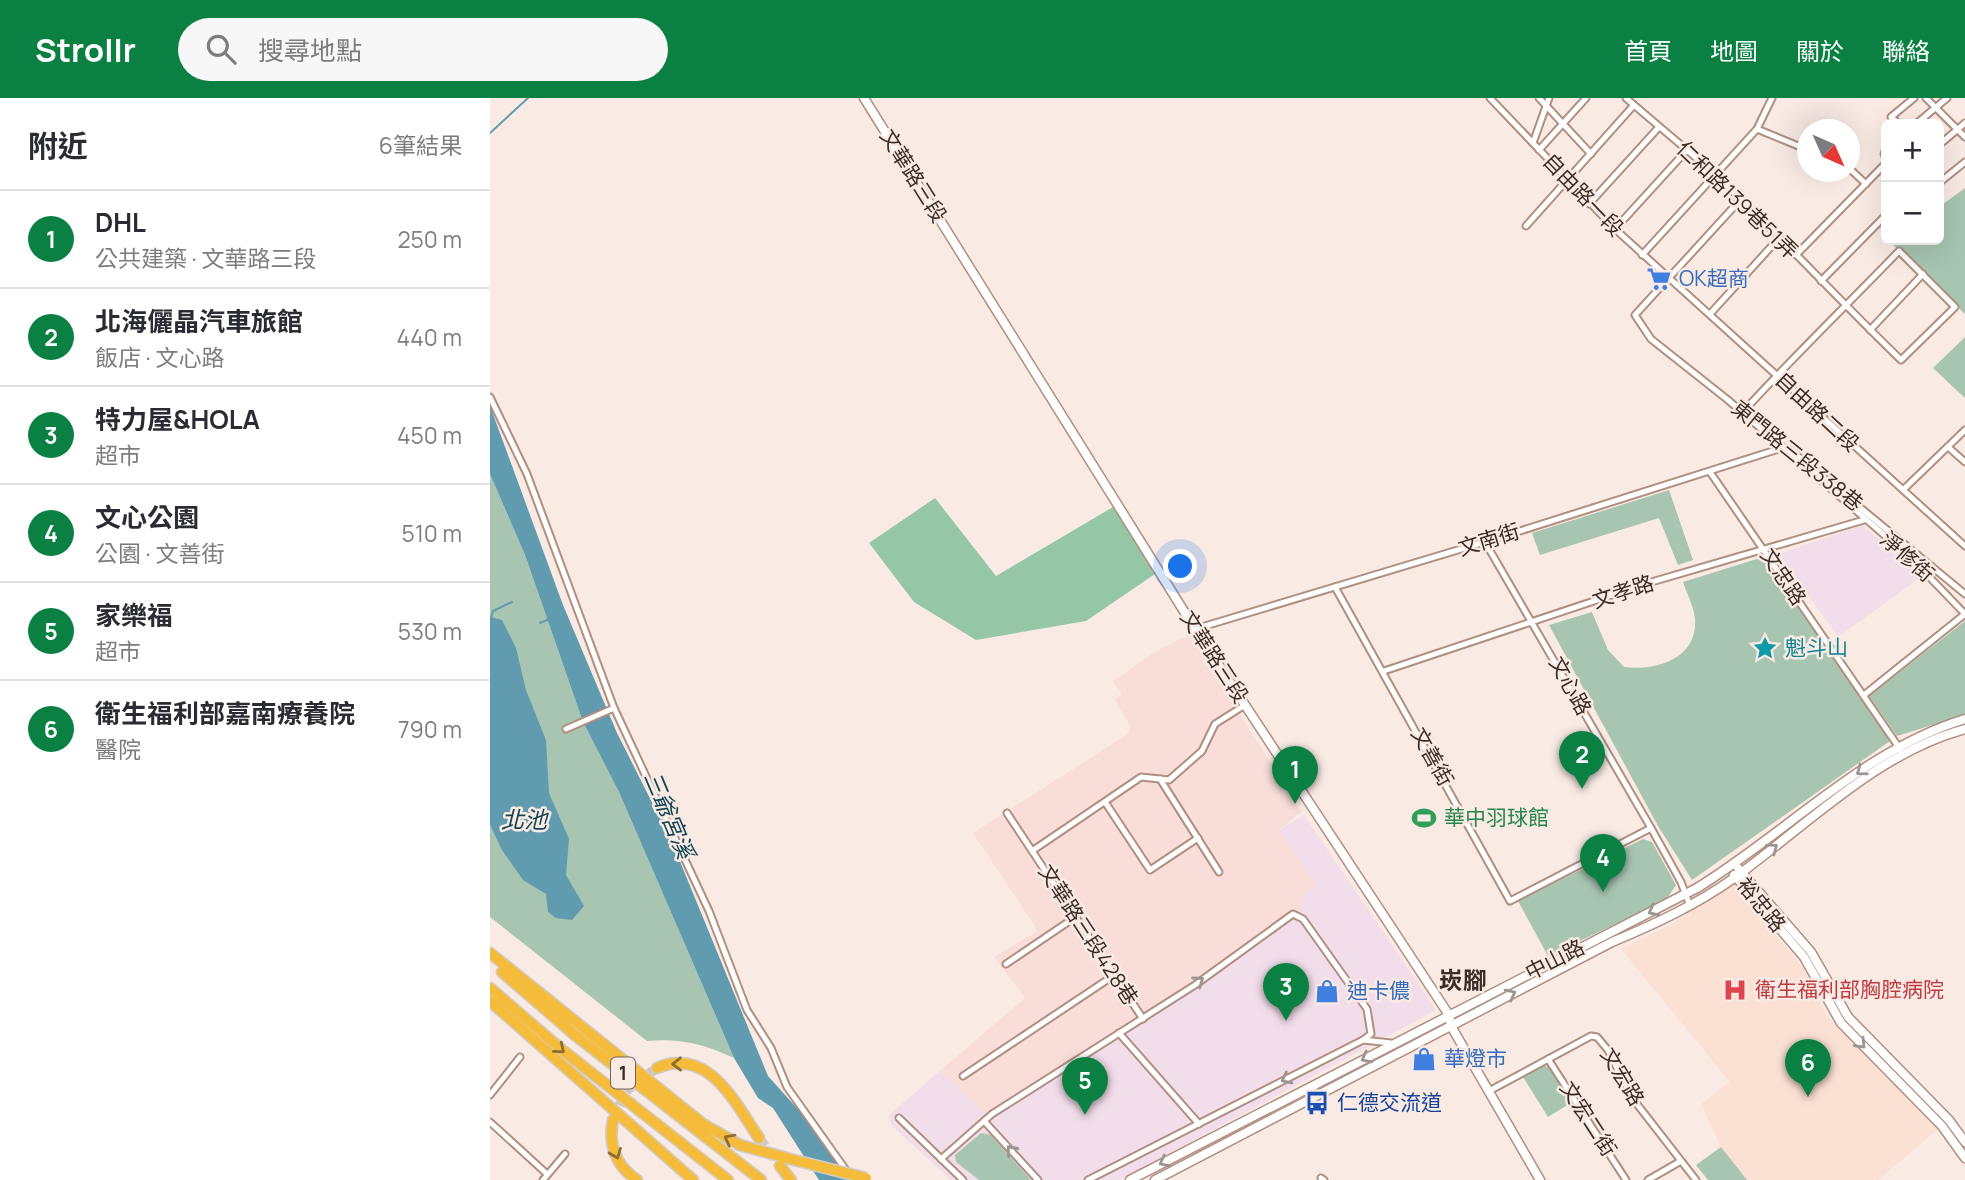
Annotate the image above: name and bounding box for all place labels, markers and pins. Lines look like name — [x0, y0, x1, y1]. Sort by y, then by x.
place label: OK超商 — [1679, 264, 1749, 292]
supermarket icon: OK超商 — [1645, 265, 1673, 293]
place label: 魁斗山 — [1785, 633, 1848, 661]
place icon: 魁斗山 — [1751, 634, 1779, 662]
pin: 2 — [1559, 731, 1605, 789]
pin: 1 — [1272, 746, 1318, 804]
place label: 華中羽球館 — [1444, 803, 1549, 831]
sports icon: 華中羽球館 — [1410, 804, 1438, 832]
pin: 4 — [1580, 834, 1626, 892]
pin: 3 — [1263, 963, 1309, 1021]
place label: 衛生福利部胸腔病院 — [1755, 975, 1944, 1003]
place label: 迪卡儂 — [1347, 976, 1410, 1004]
hospital icon: 衛生福利部胸腔病院 — [1721, 976, 1749, 1004]
shop icon: 迪卡儂 — [1313, 977, 1341, 1005]
pin: 6 — [1785, 1039, 1831, 1097]
place label: 華燈市 — [1444, 1044, 1507, 1072]
shop icon: 華燈市 — [1410, 1045, 1438, 1073]
pin: 5 — [1062, 1057, 1108, 1115]
place label: 仁德交流道 — [1337, 1088, 1442, 1116]
bus stop icon: 仁德交流道 — [1303, 1089, 1331, 1117]

